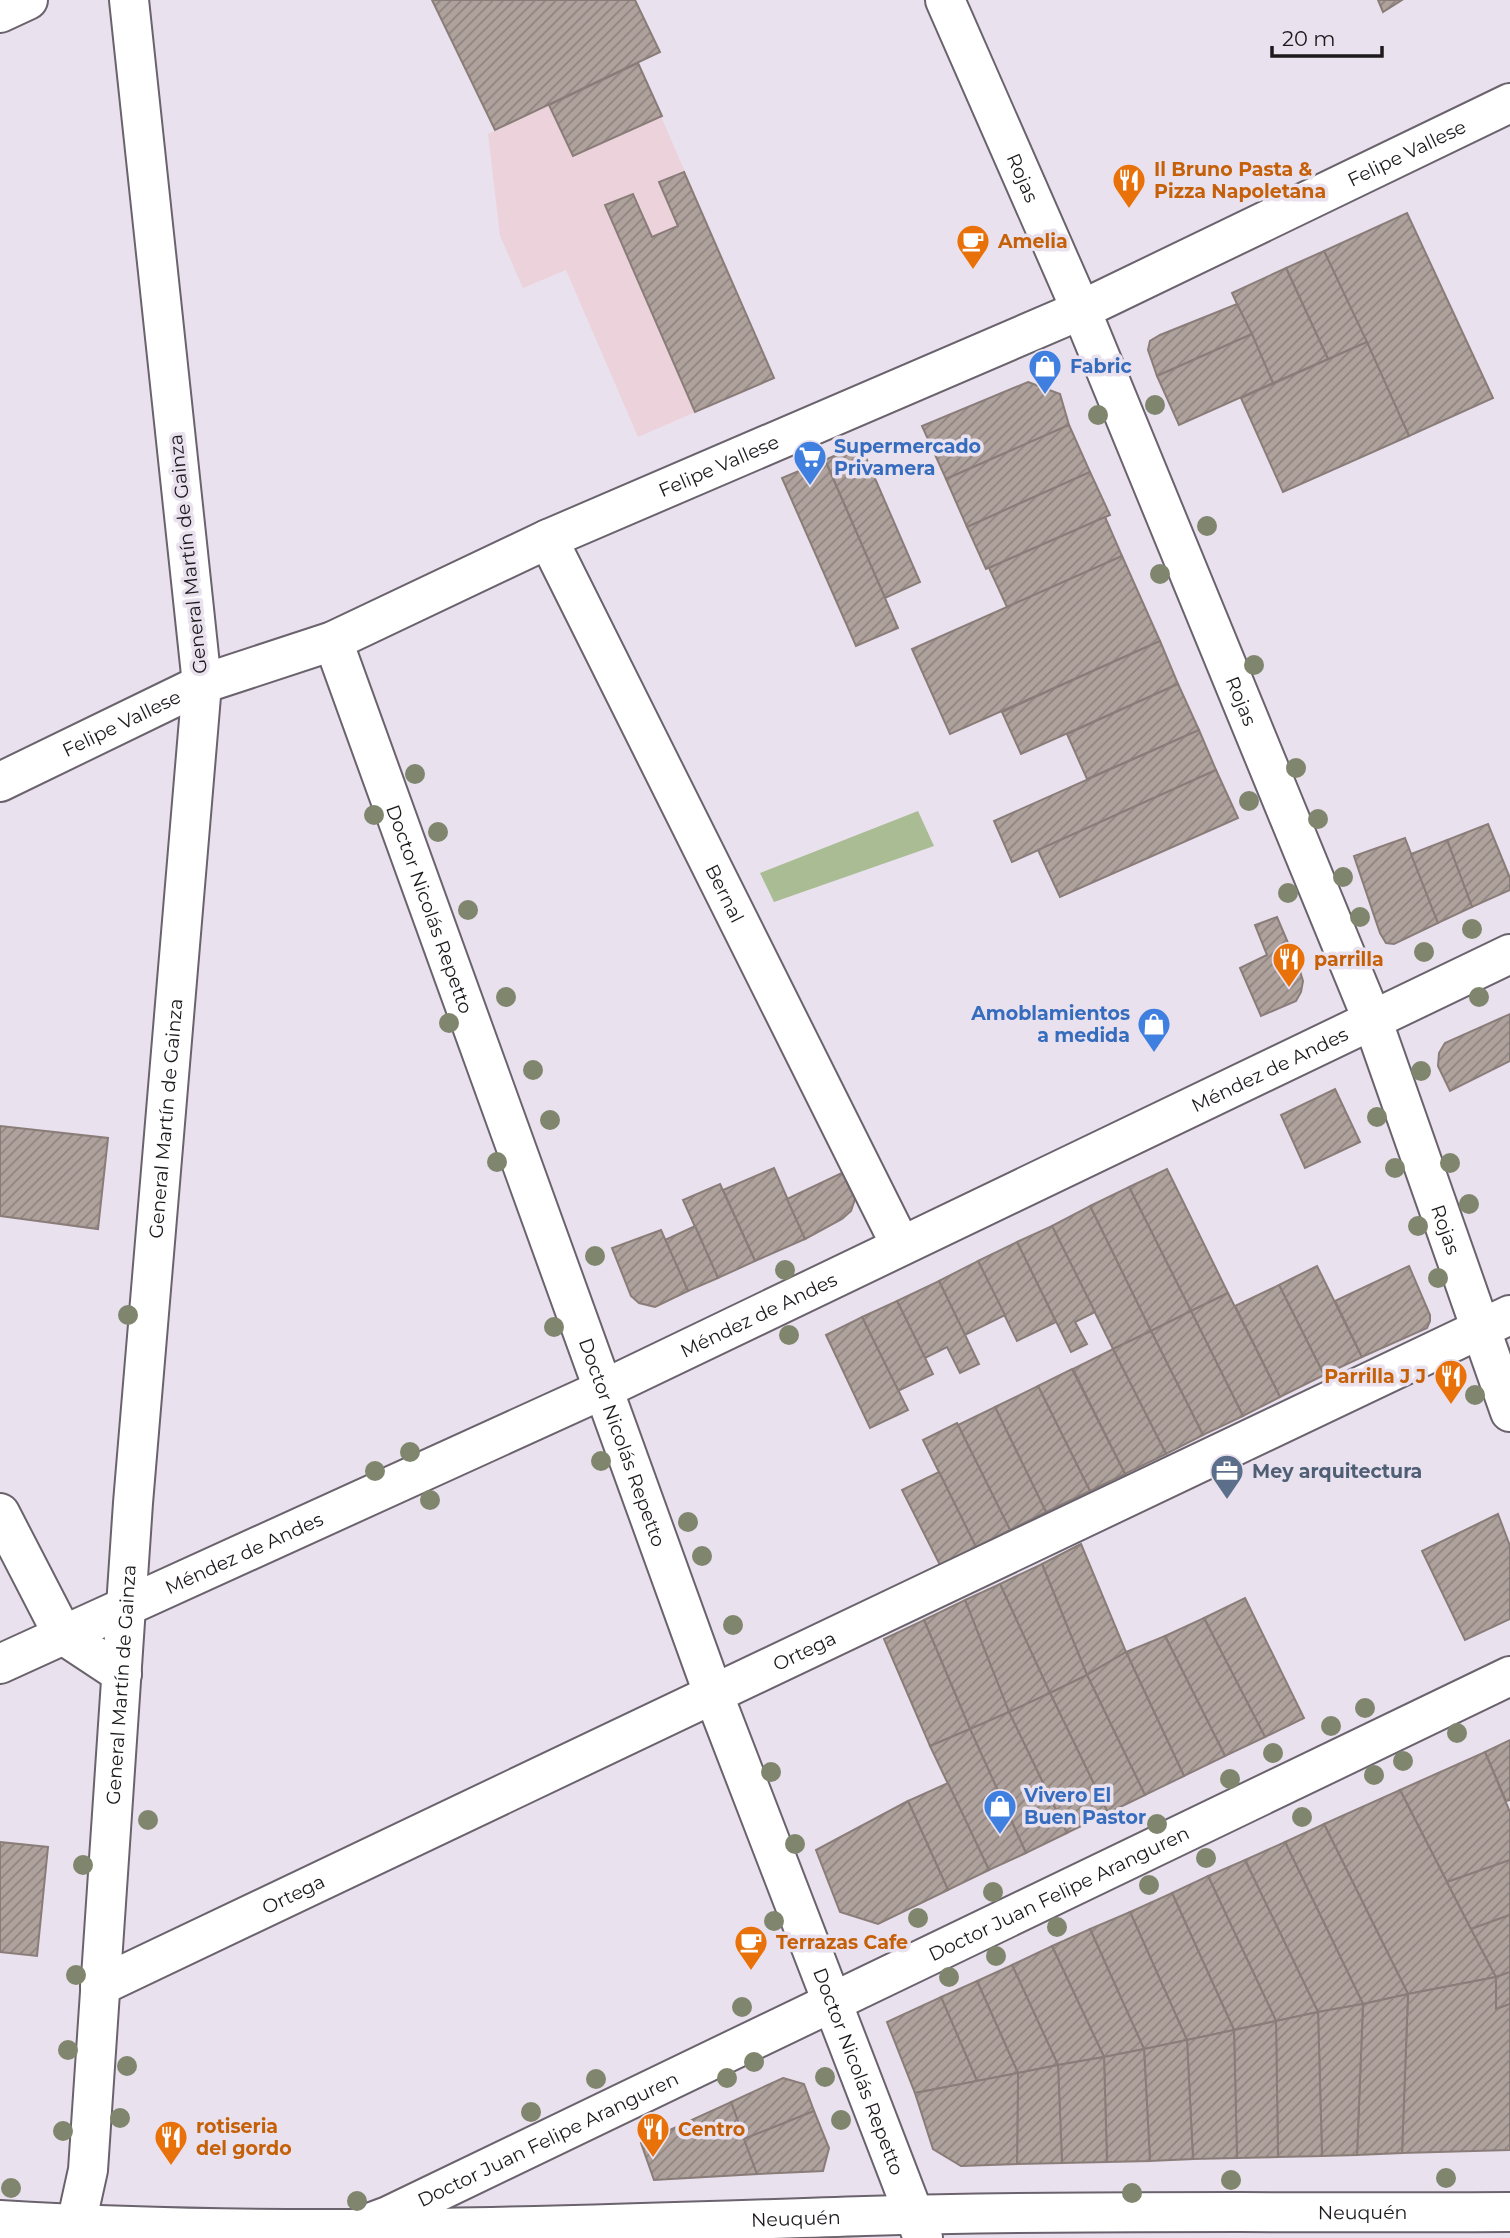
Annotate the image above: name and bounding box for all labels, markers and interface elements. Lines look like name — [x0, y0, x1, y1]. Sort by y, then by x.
scale bar — [1272, 14, 1382, 58]
text: 20 m — [1282, 26, 1336, 51]
street label: Felipe Vallese — [1344, 115, 1470, 191]
street label: Rojas — [1002, 150, 1044, 206]
place label: Il Bruno Pasta & Pizza Napoletana — [1154, 158, 1326, 203]
restaurant icon: Il Bruno Pasta & Pizza Napoletana — [1110, 161, 1148, 210]
cafe icon: Amelia — [954, 222, 992, 271]
place label: Amelia — [997, 230, 1068, 253]
shop icon: Fabric — [1026, 347, 1064, 396]
place label: Fabric — [1070, 355, 1132, 378]
street label: Felipe Vallese — [655, 430, 782, 502]
street label: General Martín de Gainza — [164, 433, 212, 675]
place label: Supermercado Privamera — [834, 435, 981, 480]
supermarket icon: Supermercado Privamera — [791, 438, 829, 487]
street label: Rojas — [1221, 673, 1262, 729]
street label: Felipe Vallese — [59, 685, 184, 762]
street label: Doctor Nicolás Repetto — [382, 802, 478, 1017]
street label: Bernal — [701, 860, 749, 926]
restaurant icon: parrilla — [1270, 940, 1308, 989]
place label: parrilla — [1314, 948, 1384, 971]
street label: General Martín de Gainza — [144, 998, 187, 1239]
place label: Amoblamientos a medida — [970, 1002, 1130, 1047]
shop icon: Amoblamientos a medida — [1135, 1005, 1173, 1054]
street label: Méndez de Andes — [1188, 1022, 1352, 1117]
street label: Rojas — [1427, 1201, 1465, 1258]
street label: Méndez de Andes — [676, 1267, 841, 1362]
street label: Doctor Nicolás Repetto — [574, 1335, 671, 1550]
restaurant icon: Parrilla J J — [1432, 1357, 1470, 1406]
place label: Parrilla J J — [1324, 1365, 1426, 1388]
office icon: Mey arquitectura — [1208, 1452, 1246, 1501]
place label: Mey arquitectura — [1252, 1460, 1422, 1483]
street label: Méndez de Andes — [161, 1507, 326, 1599]
street label: General Martín de Gainza — [101, 1564, 140, 1806]
street label: Ortega — [769, 1626, 839, 1676]
place label: Vivero El Buen Pastor — [1023, 1784, 1146, 1829]
shop icon: Vivero El Buen Pastor — [981, 1787, 1019, 1836]
street label: Doctor Juan Felipe Aranguren — [925, 1821, 1193, 1966]
street label: Ortega — [258, 1869, 328, 1919]
cafe icon: Terrazas Cafe — [732, 1923, 770, 1972]
place label: Terrazas Cafe — [776, 1931, 908, 1954]
street label: Doctor Nicolás Repetto — [808, 1964, 909, 2178]
street label: Doctor Juan Felipe Aranguren — [414, 2067, 682, 2212]
restaurant icon: Centro — [634, 2110, 672, 2159]
place label: rotiseria del gordo — [196, 2115, 292, 2160]
restaurant icon: rotiseria del gordo — [152, 2118, 190, 2167]
place label: Centro — [678, 2118, 745, 2141]
street label: Neuquén — [1318, 2201, 1407, 2224]
street label: Neuquén — [751, 2205, 841, 2231]

